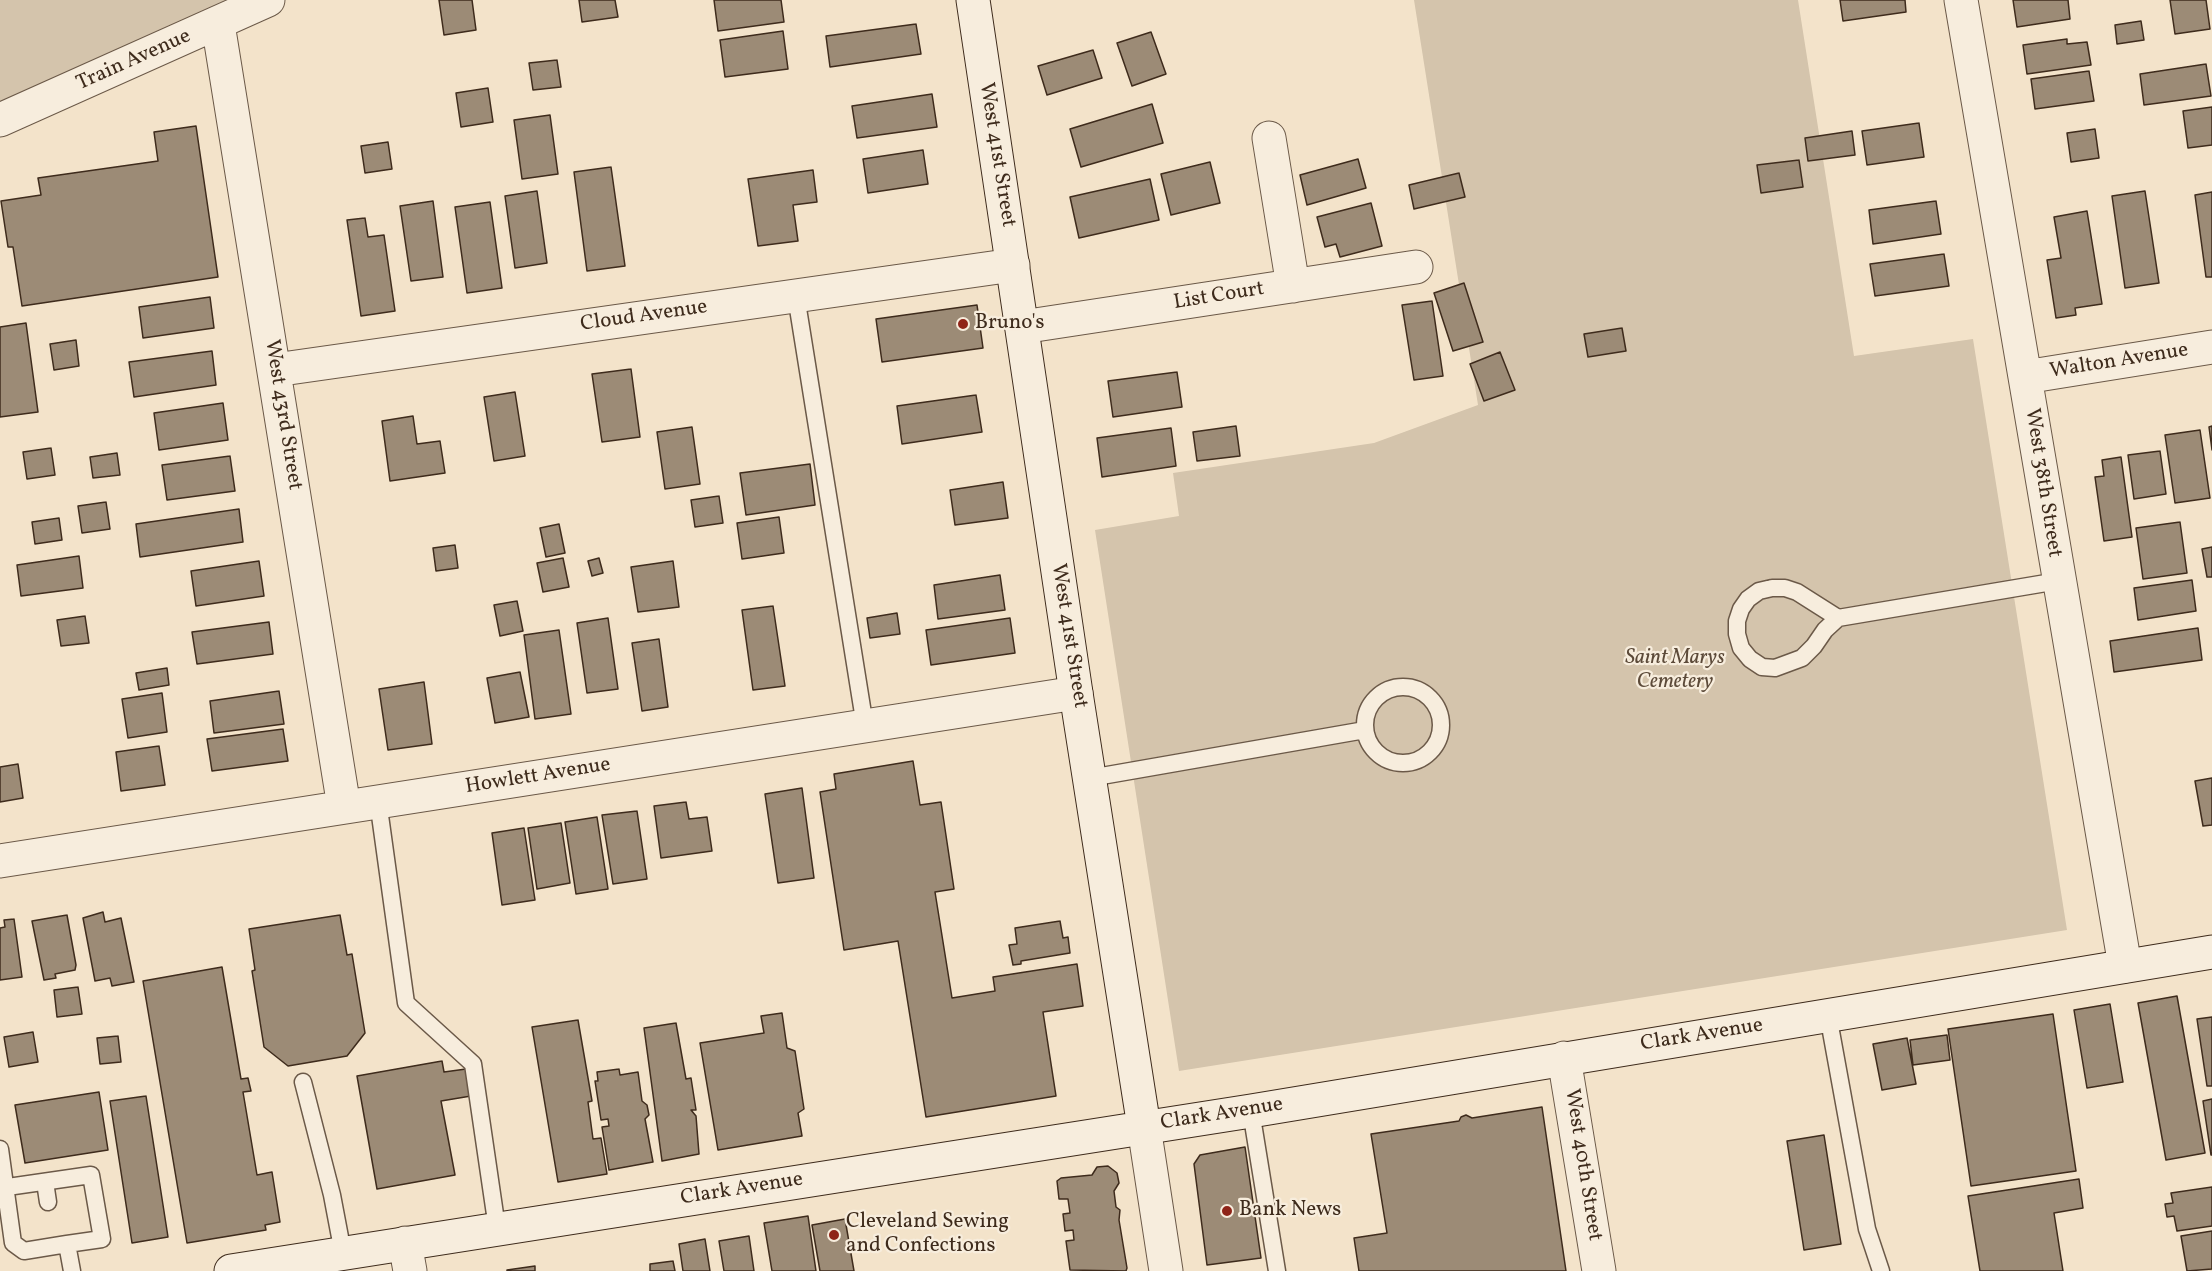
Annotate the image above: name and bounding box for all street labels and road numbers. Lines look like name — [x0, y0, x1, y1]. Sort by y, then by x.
street label: Train Avenue — [73, 25, 195, 97]
street label: West 41st Street — [972, 81, 1020, 229]
street label: List Court — [1172, 277, 1266, 317]
street label: Cloud Avenue — [579, 296, 709, 338]
street label: West 43rd Street — [258, 338, 306, 492]
street label: Walton Avenue — [2048, 339, 2190, 385]
street label: West 38th Street — [2018, 407, 2066, 559]
street label: West 41st Street — [1044, 562, 1092, 710]
street label: Howlett Avenue — [464, 753, 612, 801]
street label: Clark Avenue — [1639, 1014, 1765, 1058]
street label: West 40th Street — [1558, 1087, 1606, 1243]
street label: Clark Avenue — [1159, 1093, 1285, 1137]
street label: Clark Avenue — [679, 1168, 805, 1212]

